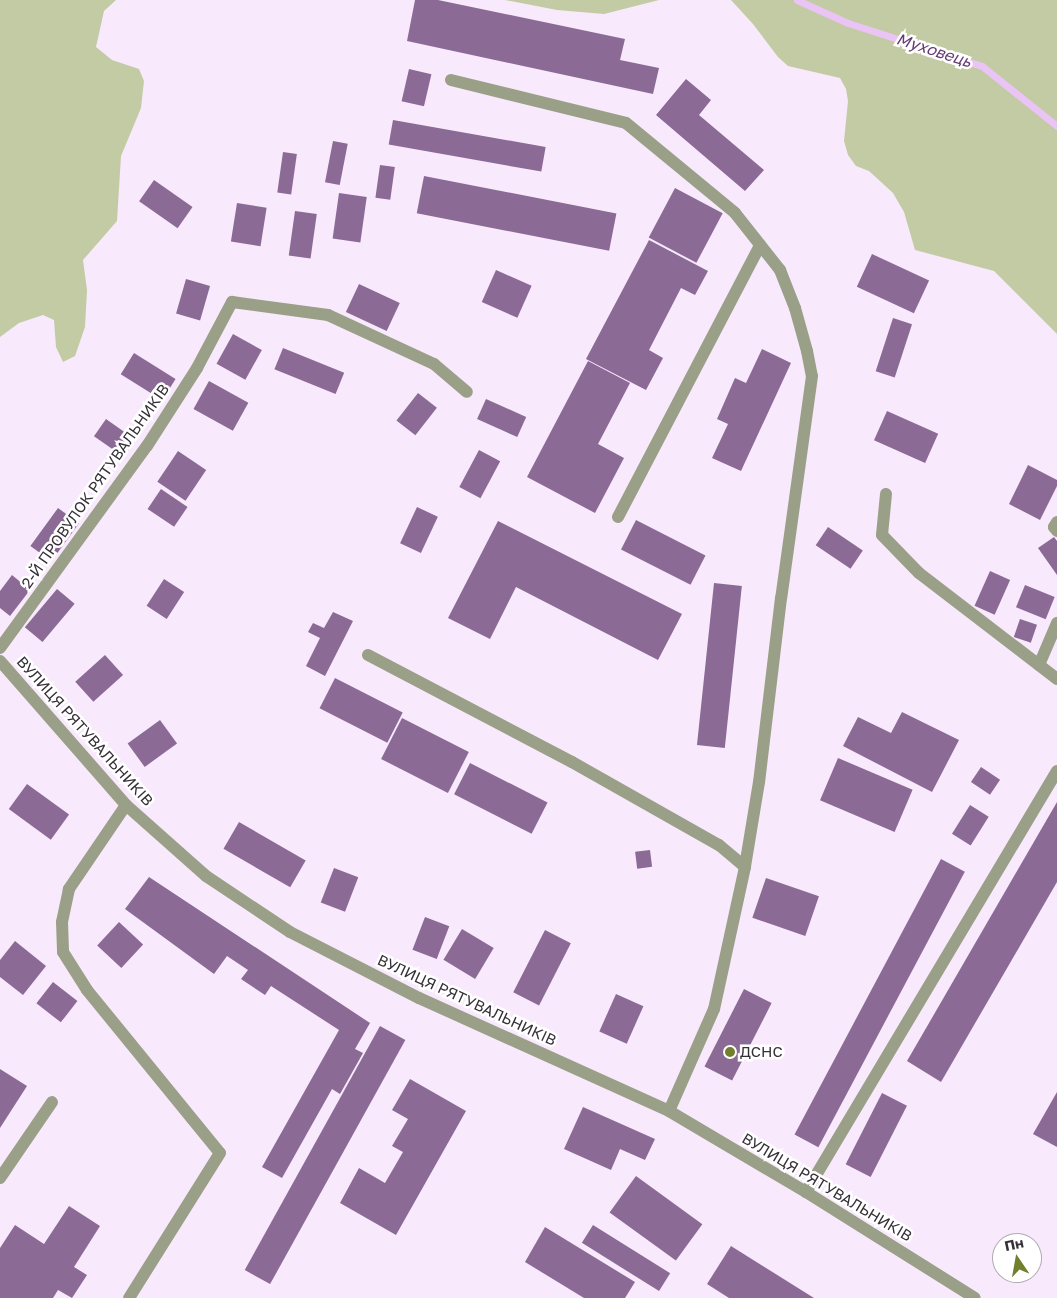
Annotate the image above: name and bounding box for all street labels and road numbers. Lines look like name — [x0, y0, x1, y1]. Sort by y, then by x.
street label: 2-Й ПРОВУЛОК РЯТУВАЛЬНИКІВ — [17, 380, 173, 592]
street label: ВУЛИЦЯ РЯТУВАЛЬНИКІВ — [13, 653, 157, 809]
street label: ВУЛИЦЯ РЯТУВАЛЬНИКІВ — [375, 951, 559, 1049]
street label: ВУЛИЦЯ РЯТУВАЛЬНИКІВ — [739, 1129, 915, 1245]

